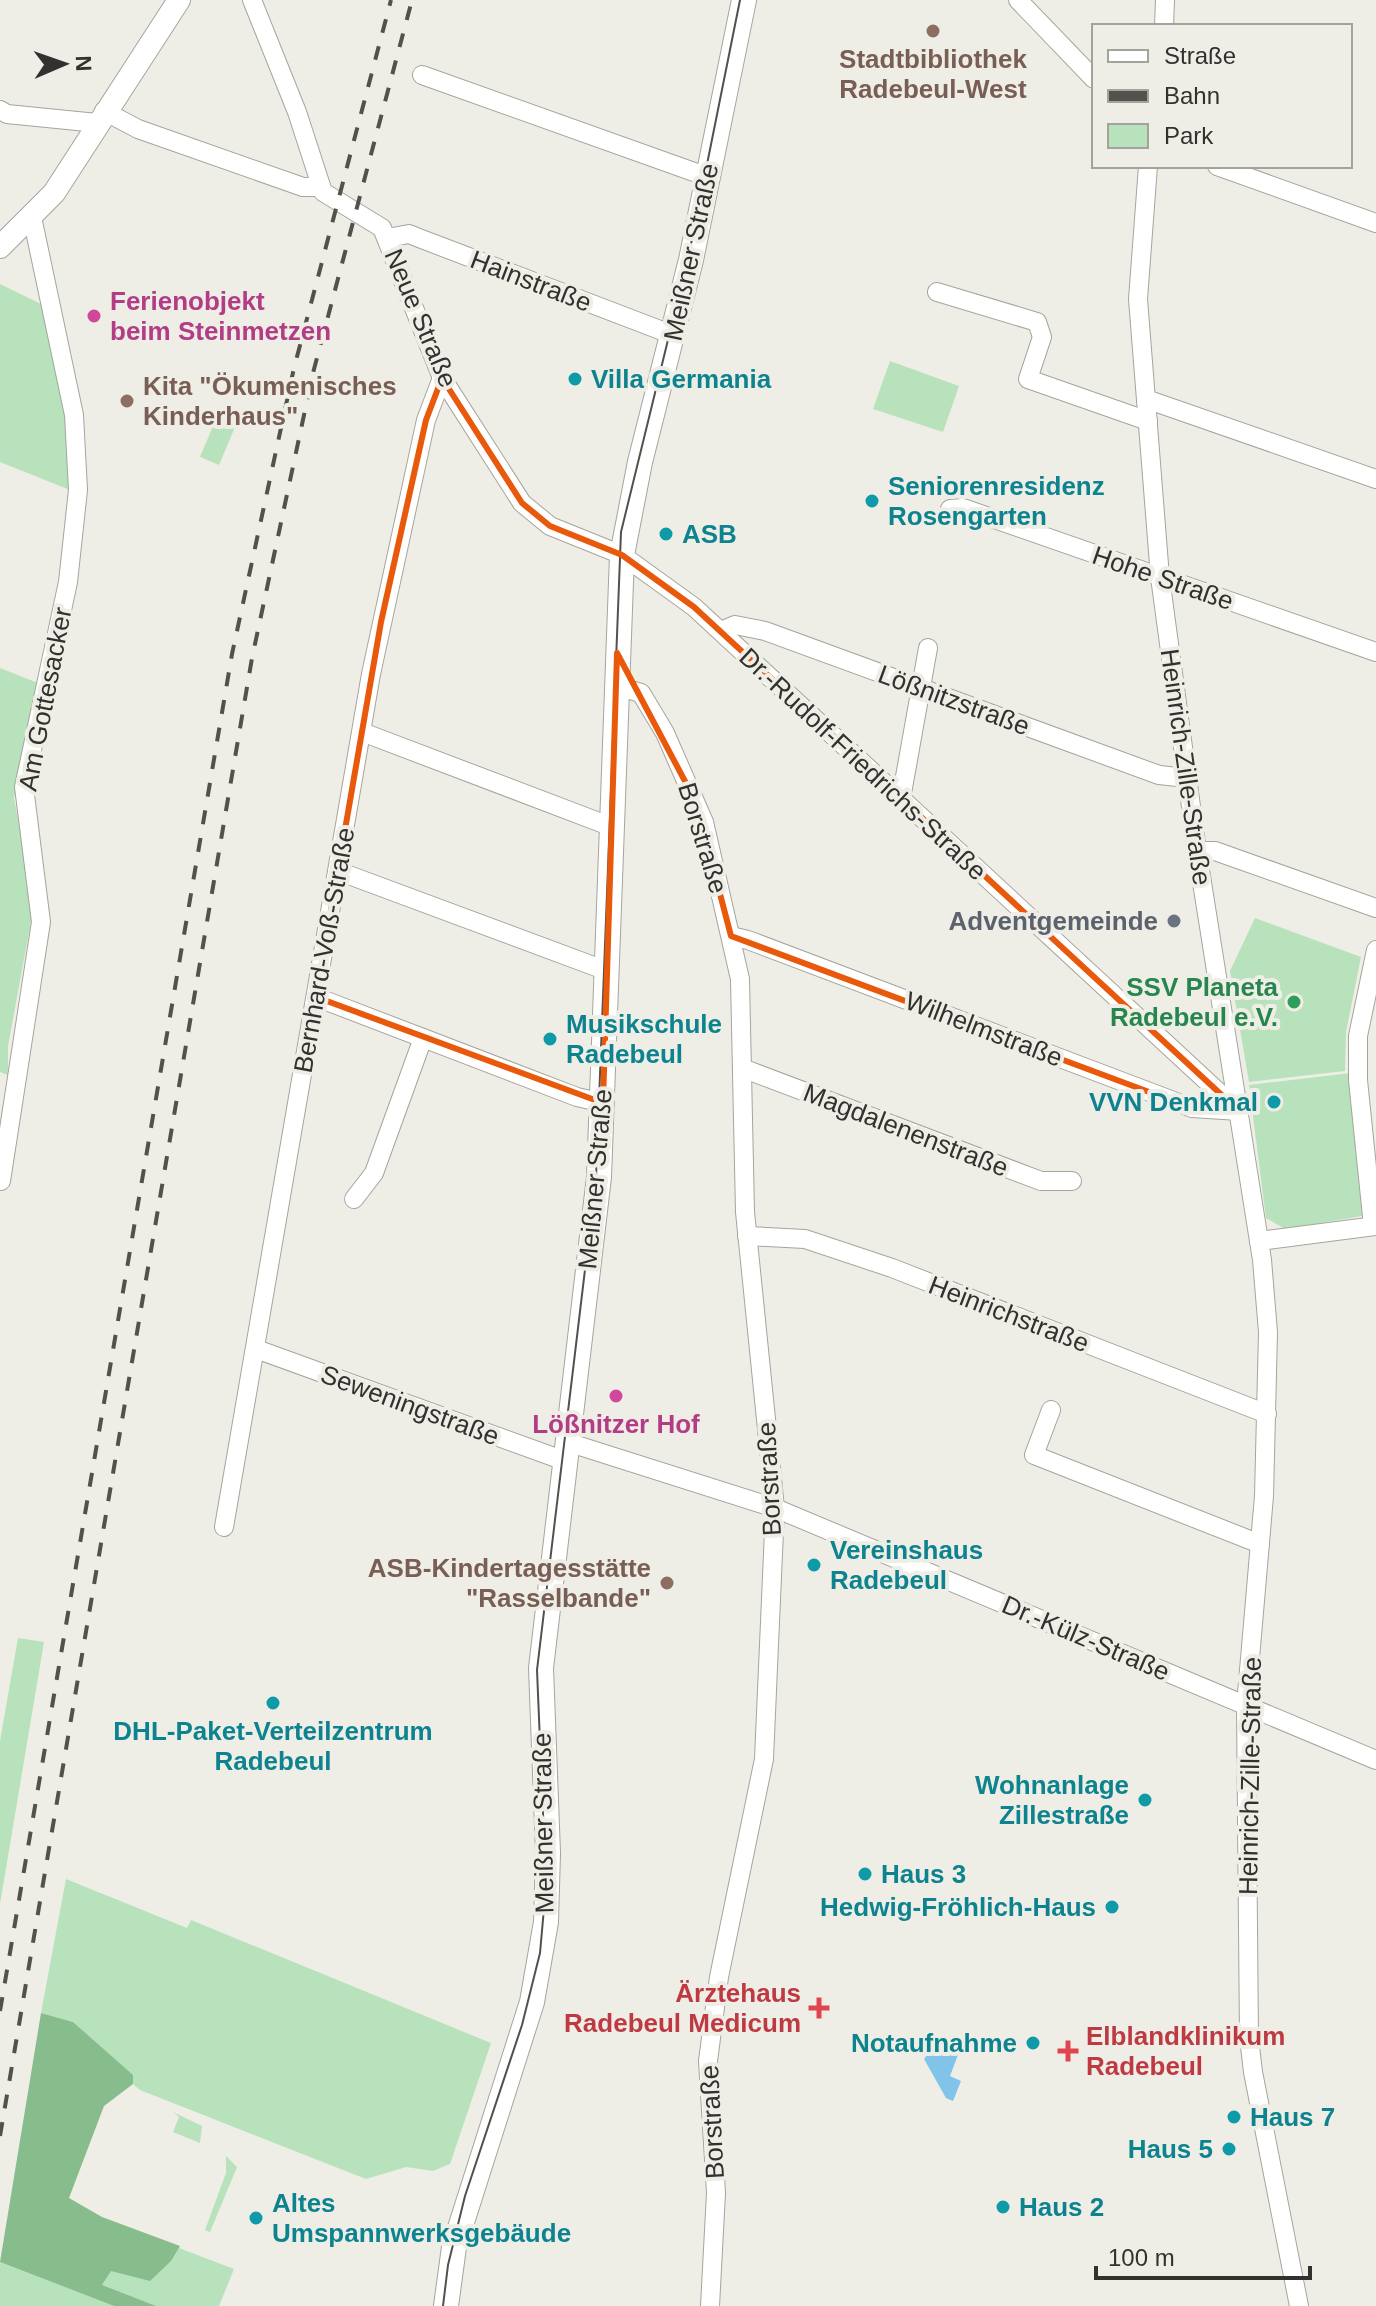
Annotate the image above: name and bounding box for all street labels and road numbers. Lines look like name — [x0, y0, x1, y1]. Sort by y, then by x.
street label: Meißner Straße — [658, 161, 724, 343]
street label: Neue Straße — [378, 244, 464, 392]
street label: Hainstraße — [466, 244, 596, 318]
street label: Hohe Straße — [1088, 540, 1238, 616]
street label: Am Gottesacker — [12, 604, 78, 793]
street label: Dr.-Rudolf-Friedrichs-Straße — [733, 642, 993, 886]
street label: Heinrich-Zille-Straße — [1155, 647, 1217, 887]
street label: Lößnitzstraße — [874, 659, 1034, 741]
street label: Borstraße — [672, 779, 734, 897]
street label: Bernhard-Voß-Straße — [288, 825, 360, 1075]
street label: Wilhelmstraße — [901, 985, 1067, 1073]
street label: Magdalenenstraße — [799, 1077, 1013, 1183]
street label: Meißner Straße — [572, 1088, 618, 1270]
street label: Heinrichstraße — [925, 1270, 1093, 1358]
street label: Seweningstraße — [317, 1359, 503, 1451]
street label: Borstraße — [751, 1421, 787, 1537]
street label: Dr.-Külz-Straße — [998, 1589, 1174, 1687]
street label: Heinrich-Zille-Straße — [1233, 1657, 1267, 1895]
street label: Meißner Straße — [526, 1732, 560, 1914]
street label: Borstraße — [694, 2064, 730, 2180]

